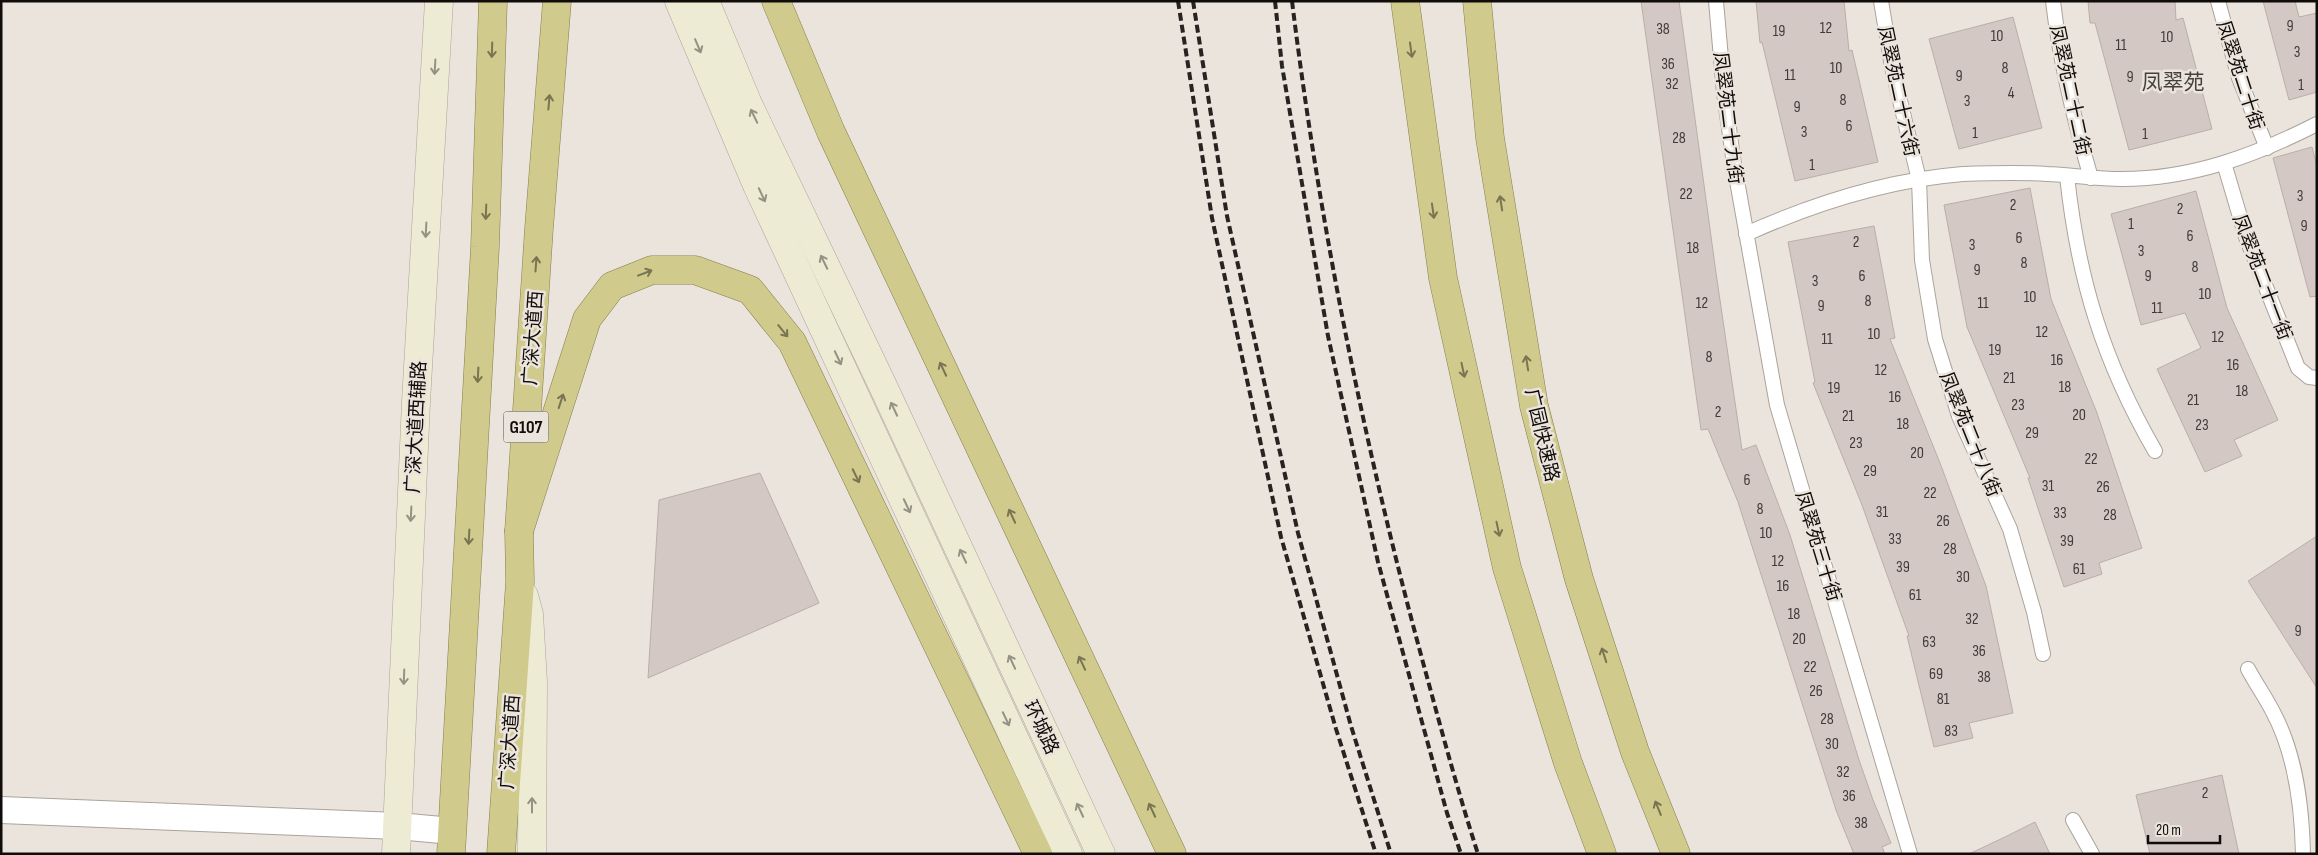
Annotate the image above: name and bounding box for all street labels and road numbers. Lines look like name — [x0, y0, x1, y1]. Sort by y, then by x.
street label: 凤翠苑二十街 — [2211, 18, 2268, 133]
street label: 凤翠苑二十二街 — [2044, 23, 2095, 158]
street label: 凤翠苑二十六街 — [1872, 24, 1923, 159]
street label: 凤翠苑二十九街 — [1708, 51, 1747, 186]
street label: 凤翠苑二十一街 — [2227, 211, 2296, 344]
street label: 广深大道西 — [519, 290, 548, 386]
street label: 广深大道西辅路 — [402, 360, 431, 494]
street label: 凤翠苑二十八街 — [1934, 369, 2005, 501]
street label: 广园快速路 — [1520, 386, 1563, 484]
road number: G107 — [504, 412, 548, 442]
street label: 凤翠苑三十街 — [1790, 489, 1845, 604]
street label: 广深大道西 — [496, 694, 525, 790]
street label: 环城路 — [1018, 697, 1063, 758]

